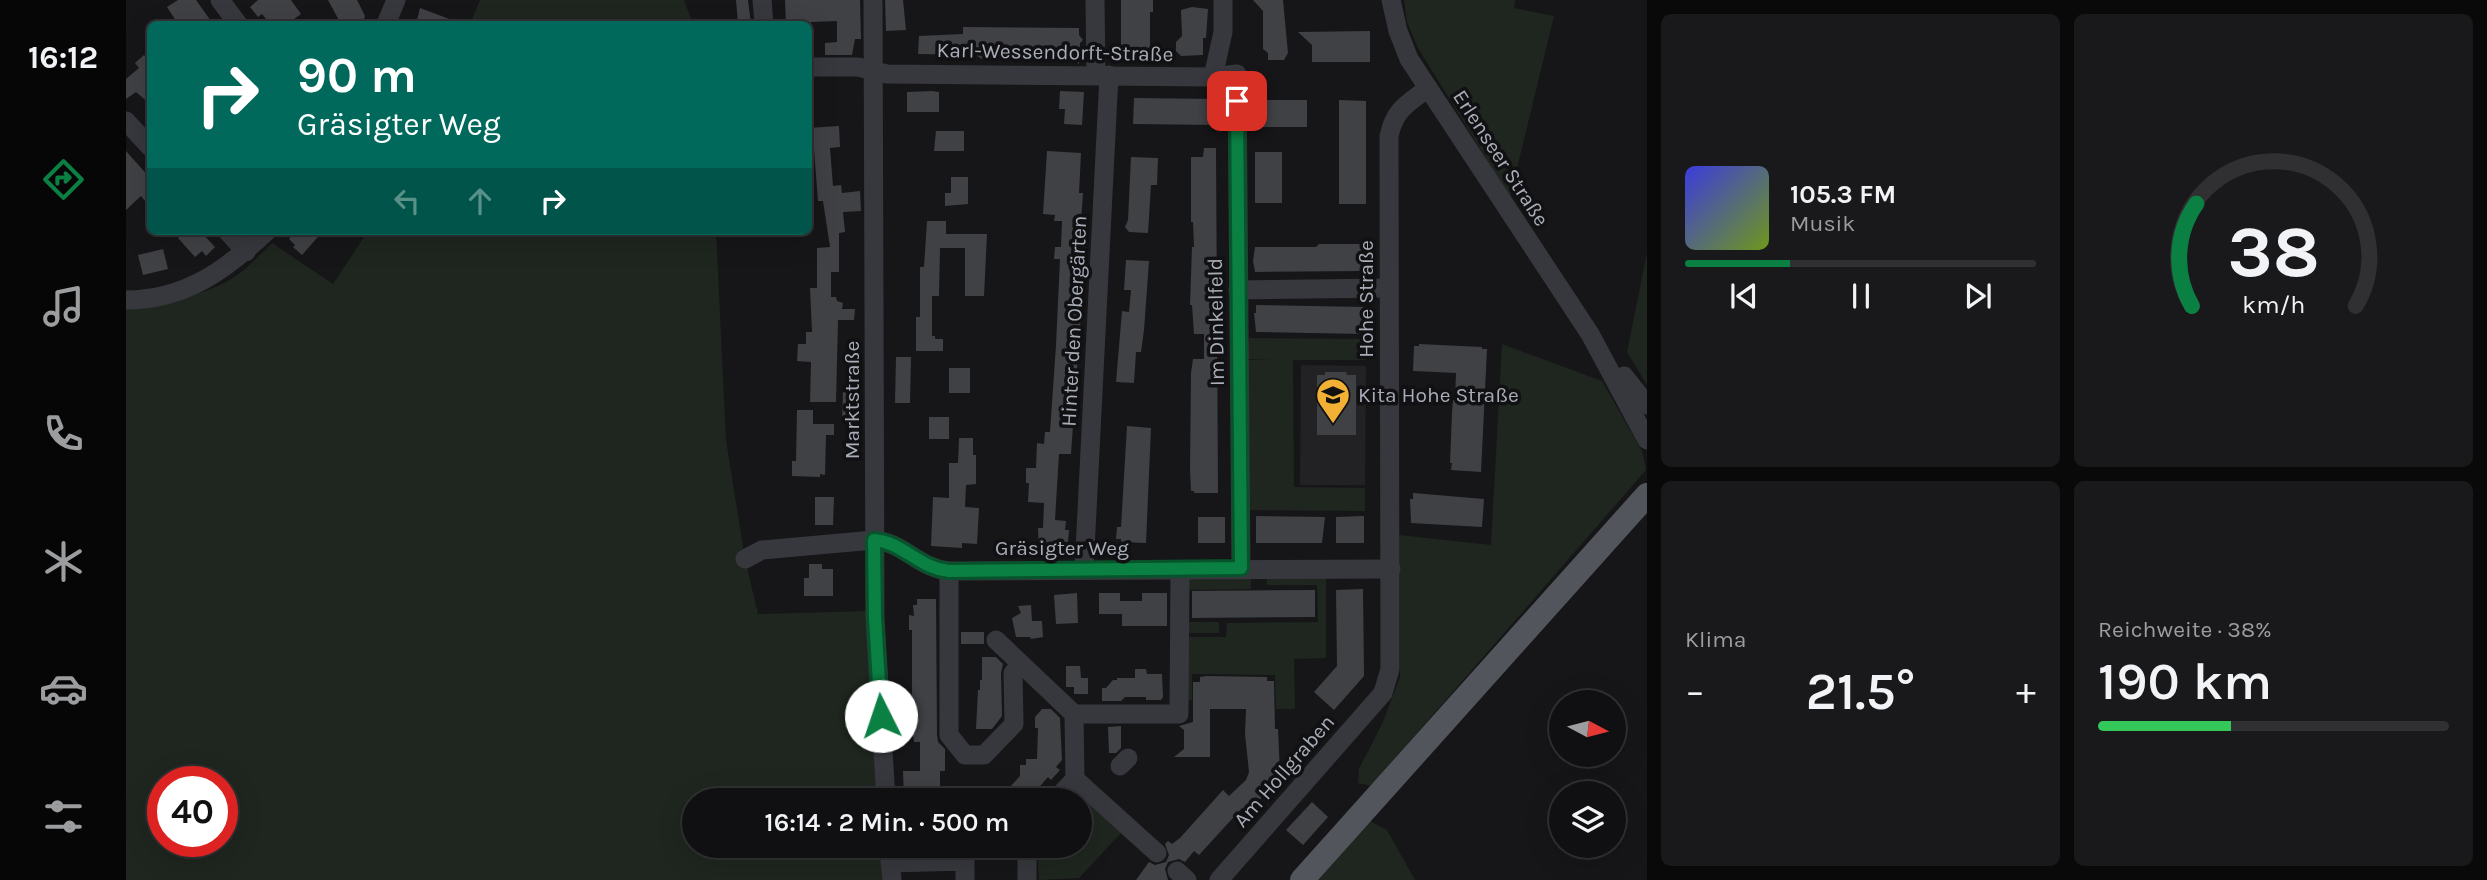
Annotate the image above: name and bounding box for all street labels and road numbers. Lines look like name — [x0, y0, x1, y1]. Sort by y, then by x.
street label: Karl-Wessendorft-Straße — [936, 38, 1174, 66]
street label: Erlenseer Straße — [1448, 85, 1554, 231]
street label: Hinter den Obergärten — [1056, 215, 1092, 427]
street label: Hohe Straße — [1354, 240, 1378, 358]
street label: Im Dinkelfeld — [1203, 258, 1229, 386]
street label: Marktstraße — [840, 341, 864, 459]
street label: Gräsigter Weg — [995, 536, 1129, 560]
street label: Am Hollgraben — [1229, 710, 1339, 832]

